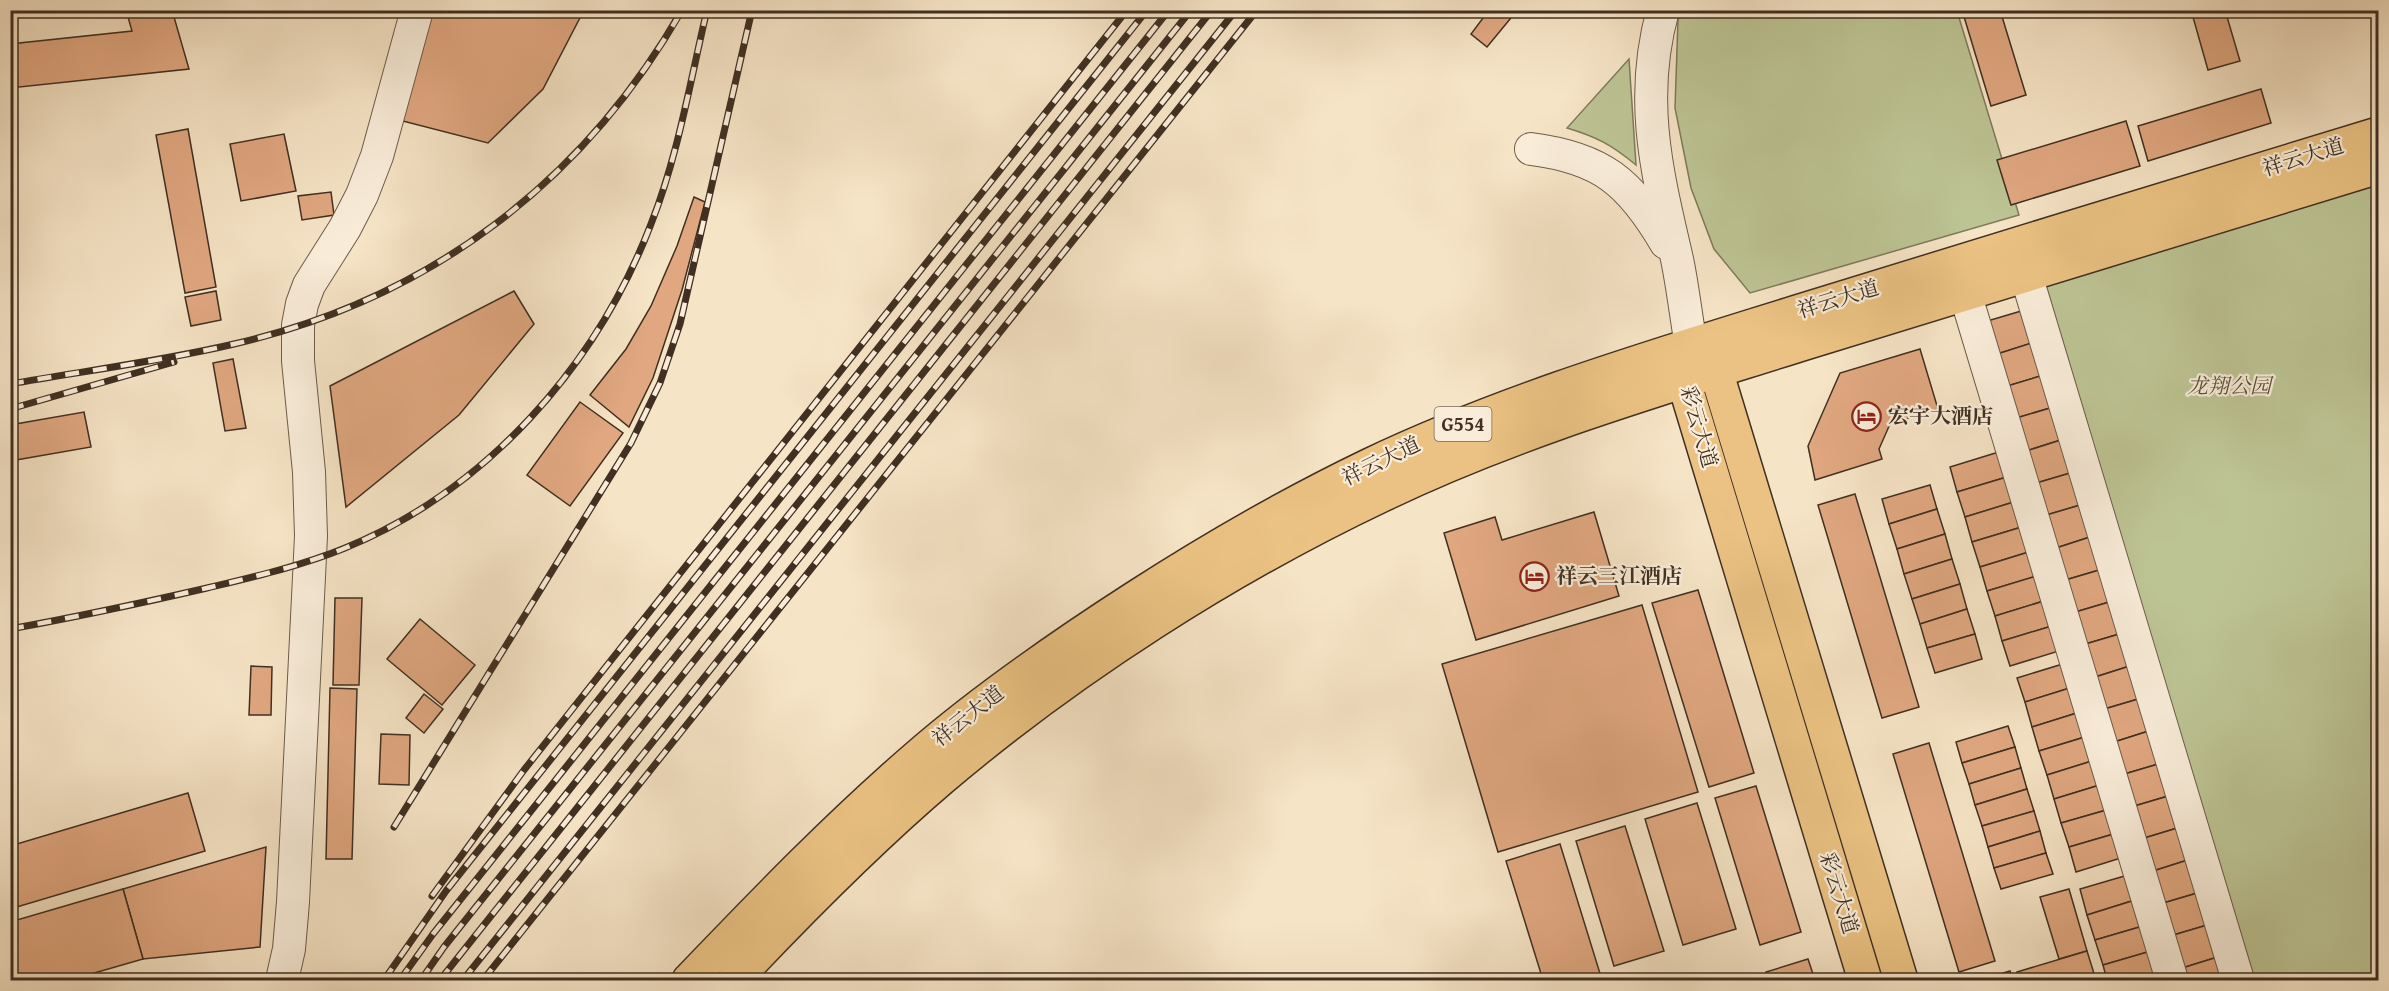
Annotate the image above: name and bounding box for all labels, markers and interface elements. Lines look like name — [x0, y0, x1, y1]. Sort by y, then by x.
street label: 祥云大道 — [2258, 129, 2348, 184]
street label: 祥云大道 — [1793, 271, 1883, 326]
park label: 龙翔公园 — [2187, 370, 2274, 401]
street label: 彩云大道 — [1673, 382, 1726, 472]
hotel icon: 宏宇大酒店 — [1851, 400, 1883, 432]
place label: 宏宇大酒店 — [1888, 400, 1993, 431]
road number: G554 — [1434, 407, 1492, 441]
street label: 祥云大道 — [1336, 428, 1425, 493]
hotel icon: 祥云三江酒店 — [1519, 560, 1551, 592]
place label: 祥云三江酒店 — [1556, 560, 1682, 591]
street label: 祥云大道 — [925, 678, 1010, 754]
street label: 彩云大道 — [1812, 848, 1867, 938]

